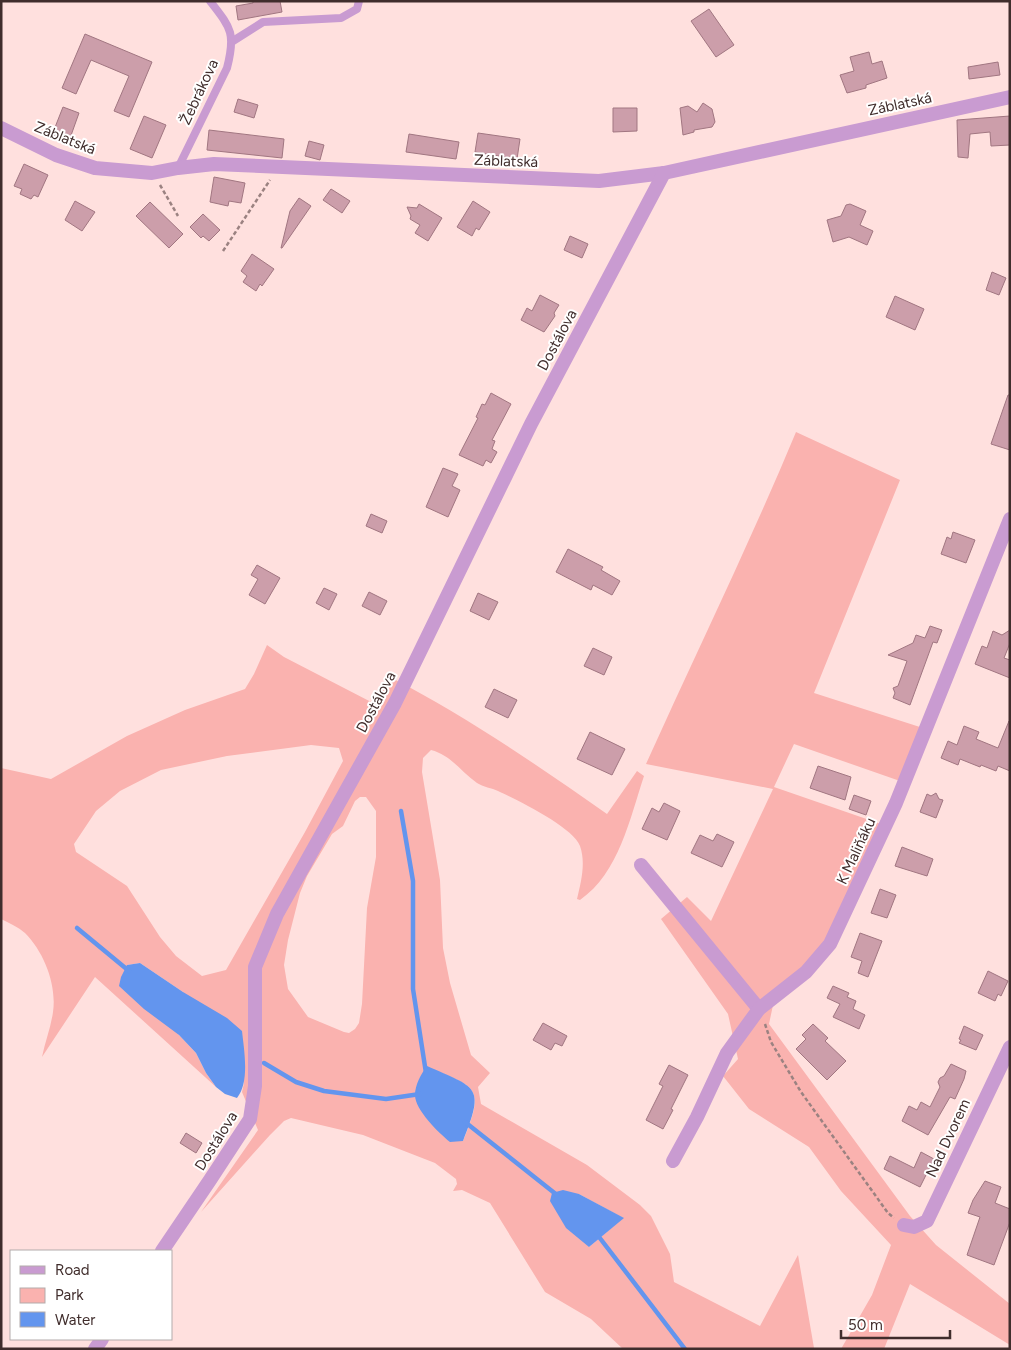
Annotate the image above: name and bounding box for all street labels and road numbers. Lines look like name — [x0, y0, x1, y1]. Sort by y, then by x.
street label: Žebrákova — [176, 56, 222, 128]
street label: Záblatská — [867, 89, 933, 119]
street label: Záblatská — [32, 118, 98, 158]
street label: Záblatská — [474, 151, 538, 171]
street label: Dostálova — [533, 306, 581, 374]
street label: Dostálova — [352, 668, 400, 736]
street label: K Maliňáku — [833, 815, 879, 887]
street label: Nad Dvorem — [922, 1096, 974, 1180]
street label: Dostálova — [191, 1108, 241, 1174]

